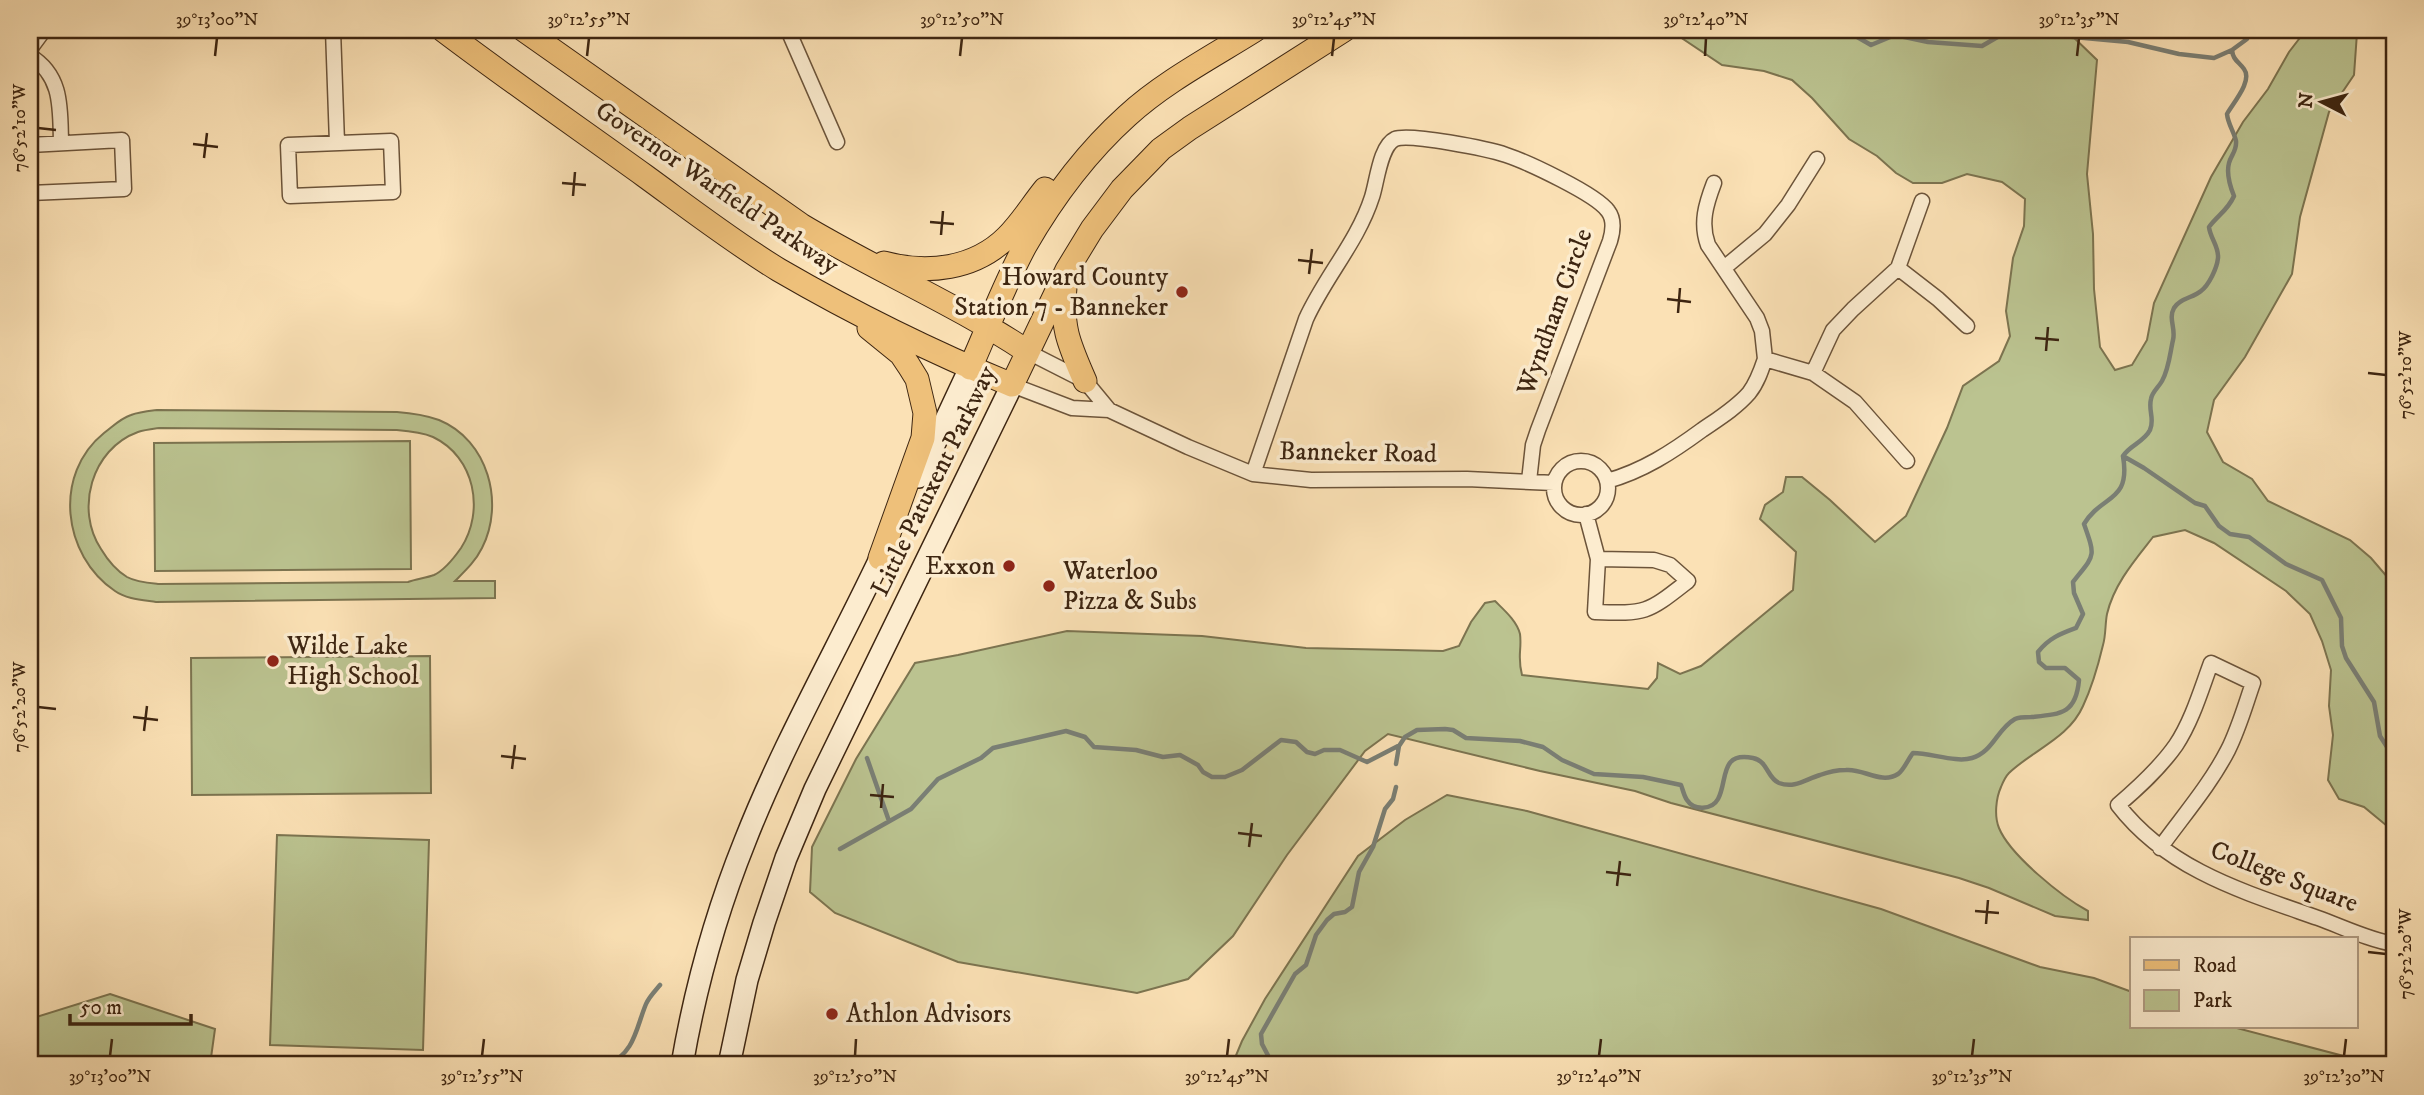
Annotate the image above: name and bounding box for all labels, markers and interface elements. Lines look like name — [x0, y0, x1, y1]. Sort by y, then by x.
text: 39°13'00"N — [176, 9, 258, 31]
text: 39°12'55"N — [547, 9, 631, 31]
text: 39°12'50"N — [920, 9, 1004, 31]
text: 39°12'45"N — [1292, 9, 1376, 31]
text: 39°12'40"N — [1663, 9, 1749, 31]
text: 39°12'35"N — [2039, 9, 2120, 31]
north arrow — [2288, 66, 2358, 136]
text: 76°52'10"W — [9, 83, 31, 172]
text: N — [2294, 91, 2319, 109]
street label: Governor Warfield Parkway — [589, 94, 846, 282]
street label: Wyndham Circle — [1509, 224, 1600, 401]
place label: Howard County Station 7 - Banneker — [954, 261, 1169, 324]
marker: Howard County Station 7 - Banneker — [1174, 284, 1190, 300]
text: 76°52'10"W — [2395, 330, 2417, 419]
street label: Little Patuxent Parkway — [864, 360, 1004, 602]
street label: Banneker Road — [1279, 435, 1437, 471]
place label: Exxon — [925, 550, 995, 583]
place label: Waterloo Pizza & Subs — [1062, 555, 1197, 618]
marker: Exxon — [1001, 558, 1017, 574]
marker: Waterloo Pizza & Subs — [1041, 578, 1057, 594]
place label: Wilde Lake High School — [286, 630, 419, 693]
marker: Wilde Lake High School — [265, 653, 281, 669]
text: 76°52'20"W — [9, 661, 31, 752]
street label: College Square — [2205, 834, 2363, 920]
text: 76°52'20"W — [2395, 908, 2417, 999]
legend — [2130, 937, 2358, 1028]
text: Road — [2193, 953, 2237, 979]
scale bar — [70, 983, 191, 1027]
text: Park — [2193, 988, 2233, 1014]
text: 50 m — [80, 995, 122, 1021]
place label: Athlon Advisors — [846, 998, 1011, 1031]
marker: Athlon Advisors — [824, 1006, 840, 1022]
text: 39°13'00"N — [69, 1066, 151, 1088]
text: 39°12'55"N — [440, 1066, 524, 1088]
text: 39°12'50"N — [813, 1066, 897, 1088]
text: 39°12'45"N — [1185, 1066, 1269, 1088]
text: 39°12'40"N — [1556, 1066, 1642, 1088]
text: 39°12'35"N — [1932, 1066, 2013, 1088]
text: 39°12'30"N — [2303, 1066, 2385, 1088]

